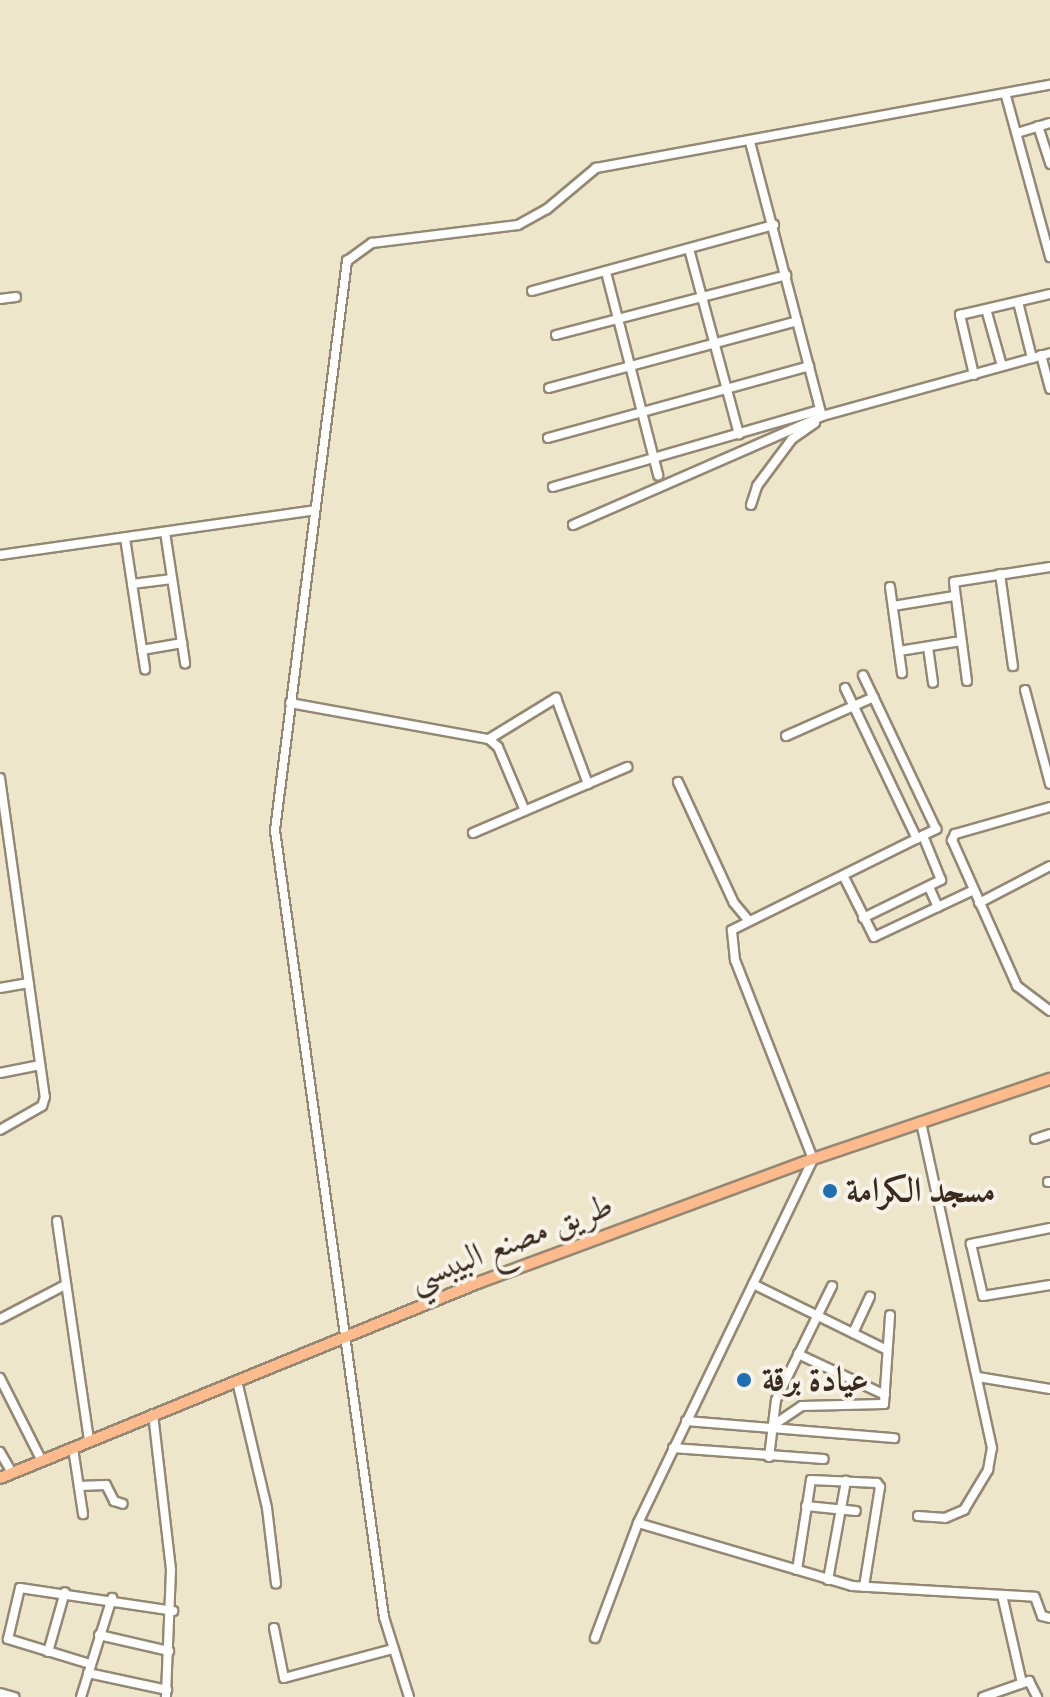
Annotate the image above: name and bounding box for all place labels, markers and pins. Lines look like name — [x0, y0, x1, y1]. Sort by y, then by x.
place label: مسجد الكرامة — [846, 1171, 995, 1211]
marker: مسجد الكرامة — [821, 1182, 839, 1200]
place label: عيادة برقة — [762, 1360, 869, 1400]
marker: عيادة برقة — [733, 1369, 755, 1391]

